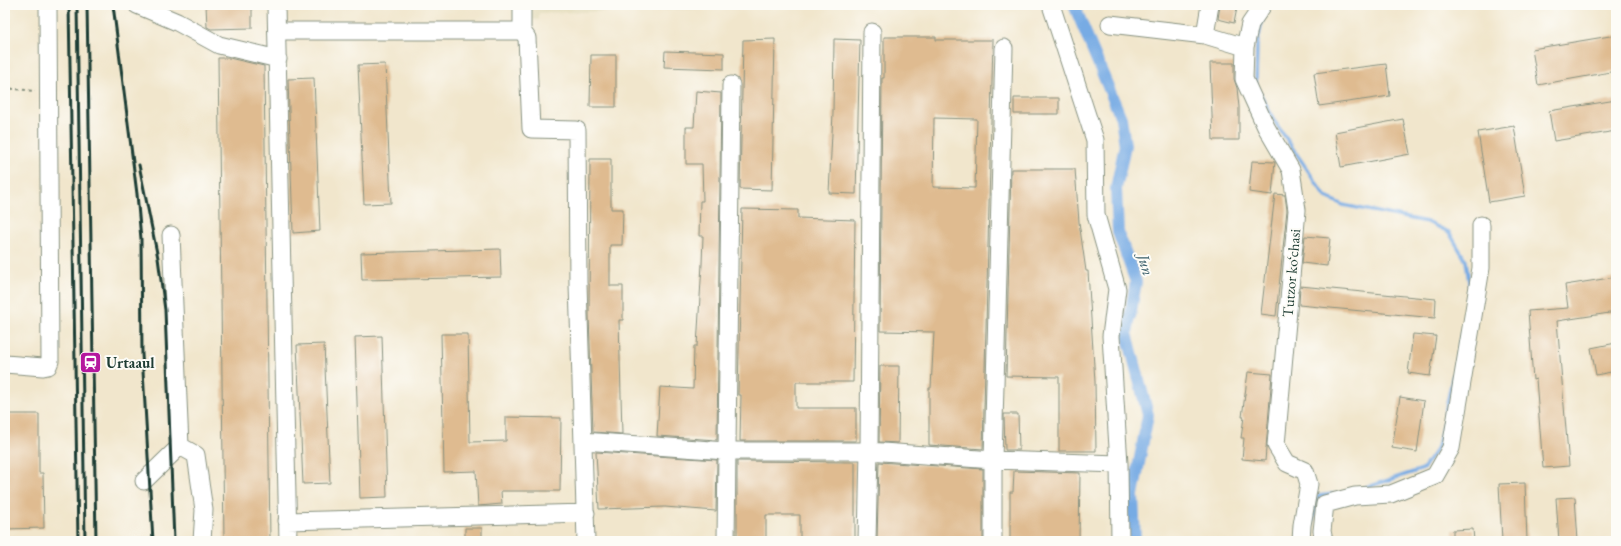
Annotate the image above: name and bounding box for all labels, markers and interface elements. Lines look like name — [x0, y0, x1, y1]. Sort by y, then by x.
street label: Tutzor ko‘chasi — [1278, 228, 1304, 318]
water label: Jun — [1132, 249, 1159, 278]
station icon: Urtaaul — [78, 349, 104, 375]
place label: Urtaaul — [106, 353, 155, 372]

